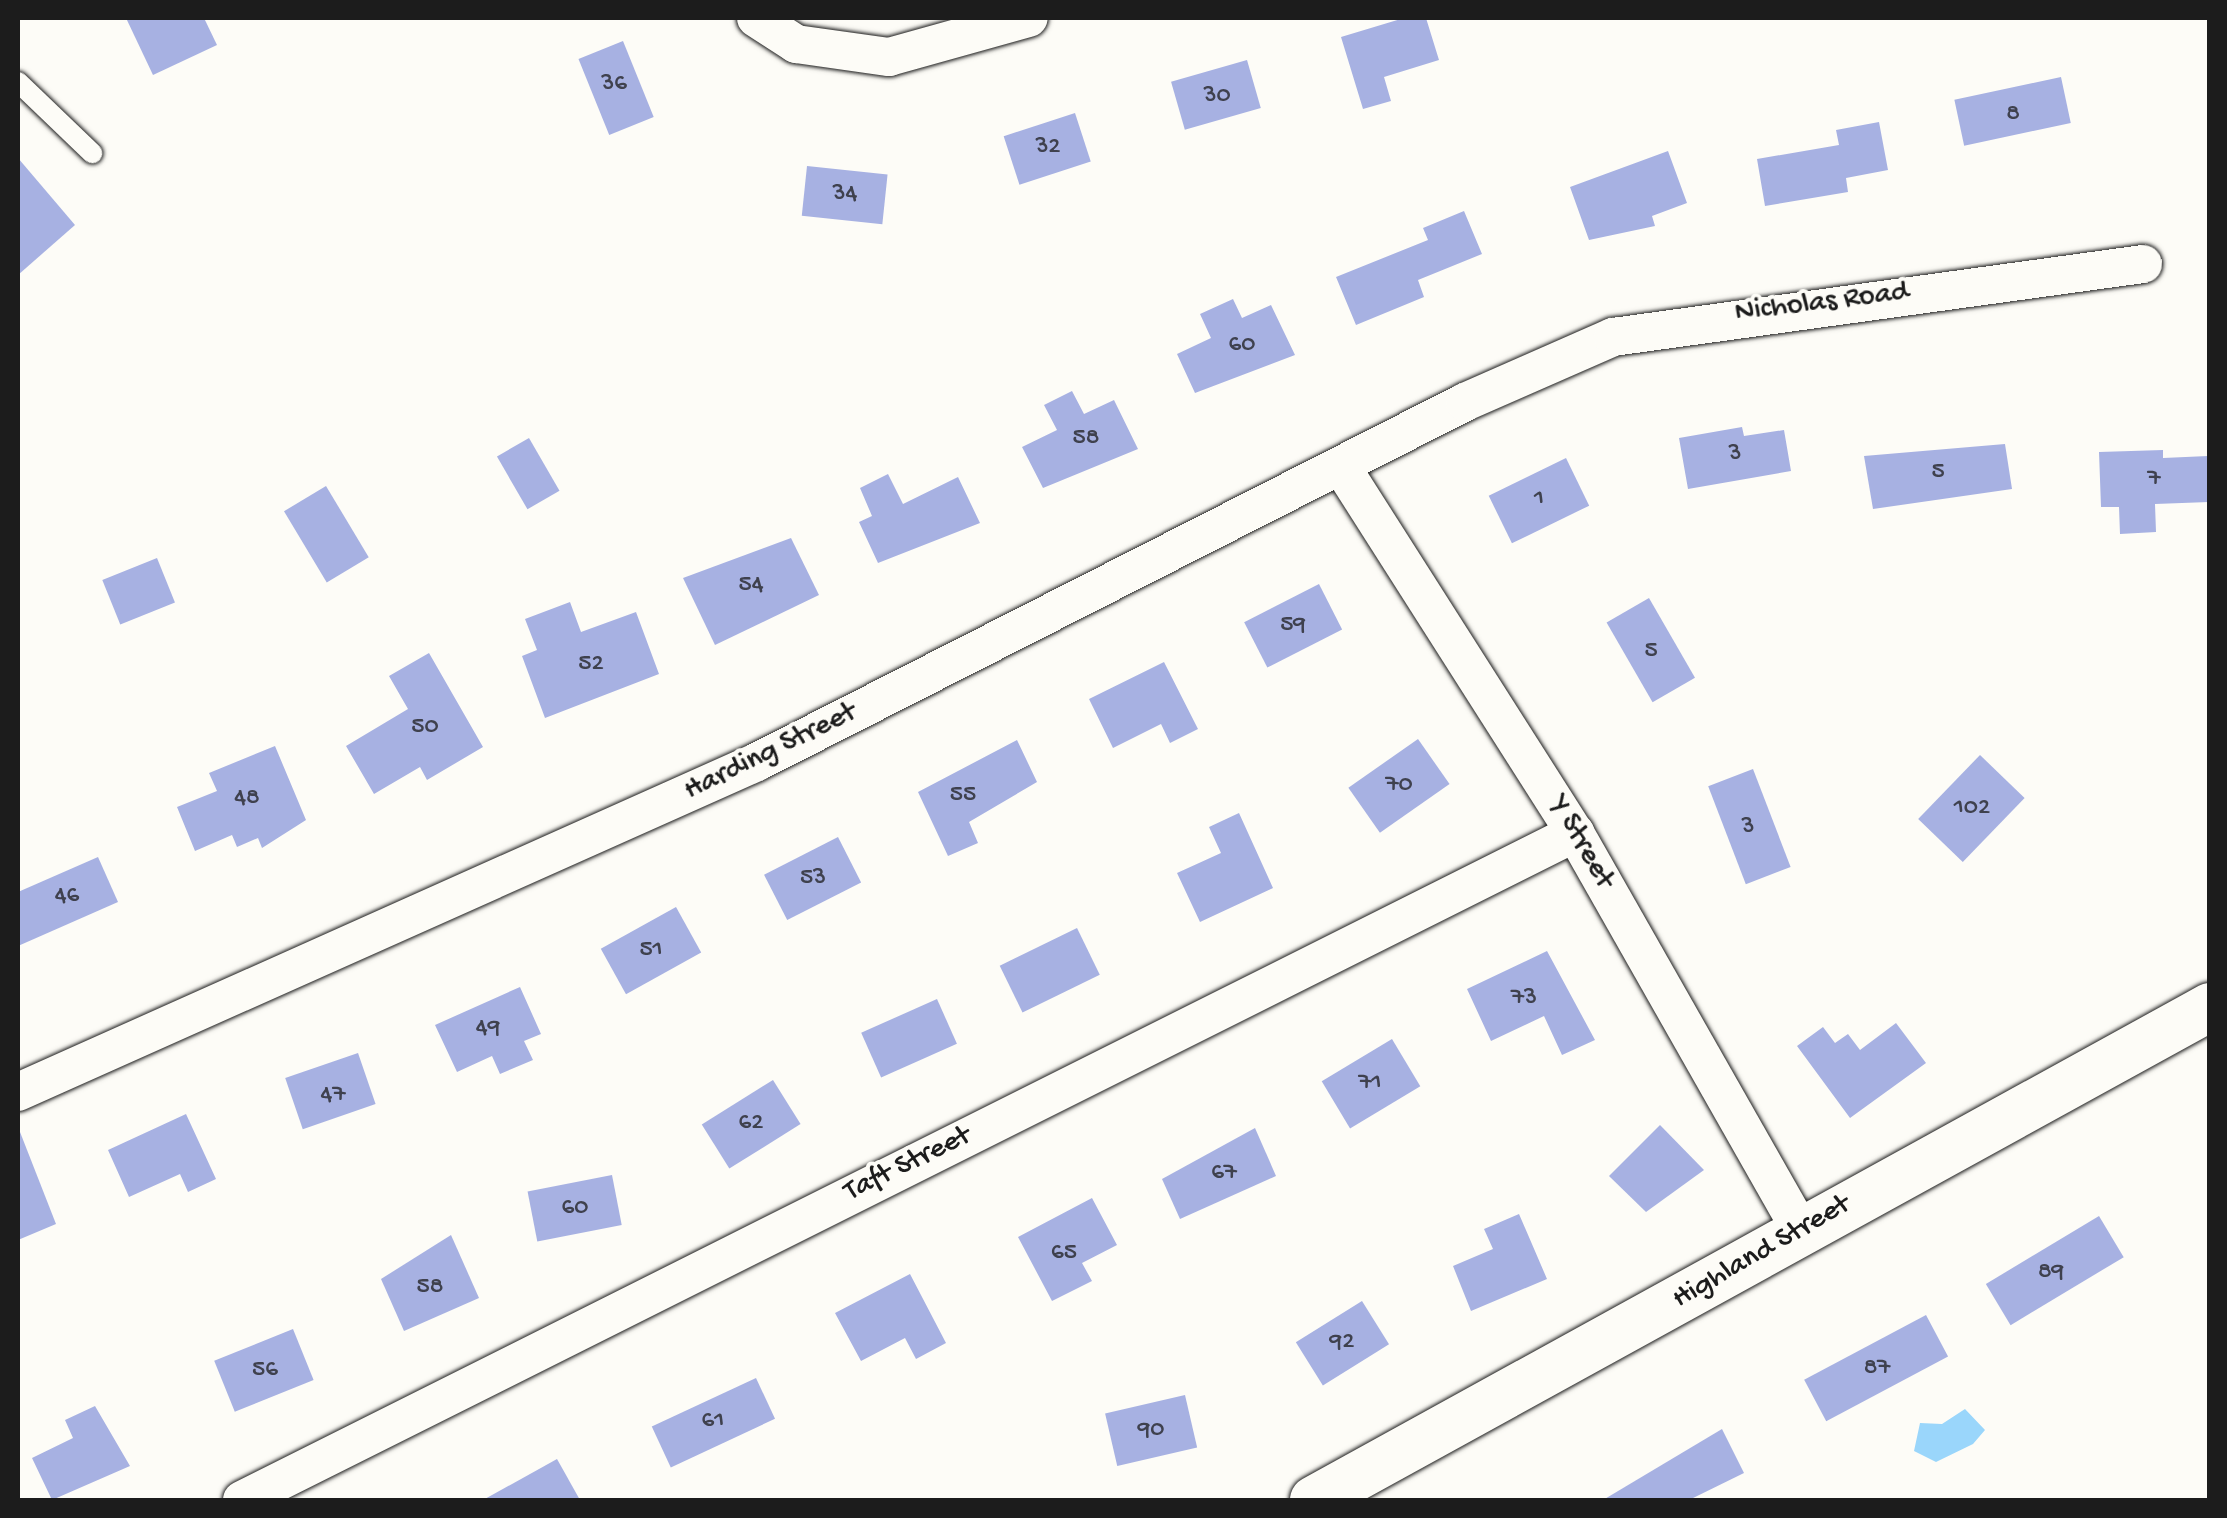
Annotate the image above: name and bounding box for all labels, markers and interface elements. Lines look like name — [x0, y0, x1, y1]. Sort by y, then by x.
house number: 36 — [601, 70, 627, 100]
house number: 30 — [1203, 82, 1231, 112]
house number: 8 — [2006, 100, 2020, 130]
house number: 32 — [1035, 133, 1061, 163]
house number: 34 — [833, 180, 857, 210]
street label: Nicholas Road — [1733, 275, 1911, 333]
house number: 60 — [1229, 331, 1255, 361]
house number: 58 — [1073, 424, 1099, 454]
house number: 3 — [1729, 440, 1741, 470]
house number: 5 — [1931, 458, 1945, 488]
house number: 7 — [2147, 465, 2161, 495]
house number: 1 — [1534, 485, 1544, 515]
house number: 54 — [739, 571, 763, 601]
house number: 59 — [1280, 611, 1306, 641]
house number: 5 — [1644, 637, 1658, 667]
house number: 52 — [578, 650, 604, 680]
street label: Harding Street — [679, 696, 863, 810]
house number: 50 — [411, 713, 439, 743]
house number: 70 — [1385, 771, 1413, 801]
house number: 55 — [950, 781, 976, 811]
house number: 48 — [234, 784, 260, 814]
street label: Y Street — [1539, 790, 1621, 896]
house number: 102 — [1954, 794, 1990, 824]
house number: 3 — [1742, 813, 1754, 843]
house number: 53 — [800, 864, 826, 894]
house number: 46 — [55, 882, 79, 912]
house number: 51 — [639, 936, 663, 966]
house number: 73 — [1511, 984, 1537, 1014]
house number: 49 — [476, 1014, 500, 1044]
house number: 71 — [1358, 1069, 1382, 1099]
house number: 47 — [321, 1081, 345, 1111]
house number: 62 — [739, 1109, 763, 1139]
street label: Taft Street — [839, 1119, 977, 1211]
house number: 67 — [1211, 1159, 1237, 1189]
street label: Highland Street — [1667, 1188, 1857, 1318]
house number: 60 — [562, 1194, 588, 1224]
house number: 65 — [1051, 1239, 1077, 1269]
house number: 89 — [2038, 1258, 2064, 1288]
house number: 58 — [417, 1273, 443, 1303]
house number: 92 — [1330, 1328, 1354, 1358]
house number: 87 — [1864, 1354, 1890, 1384]
house number: 56 — [252, 1356, 278, 1386]
house number: 61 — [702, 1407, 724, 1437]
house number: 90 — [1138, 1416, 1164, 1446]

